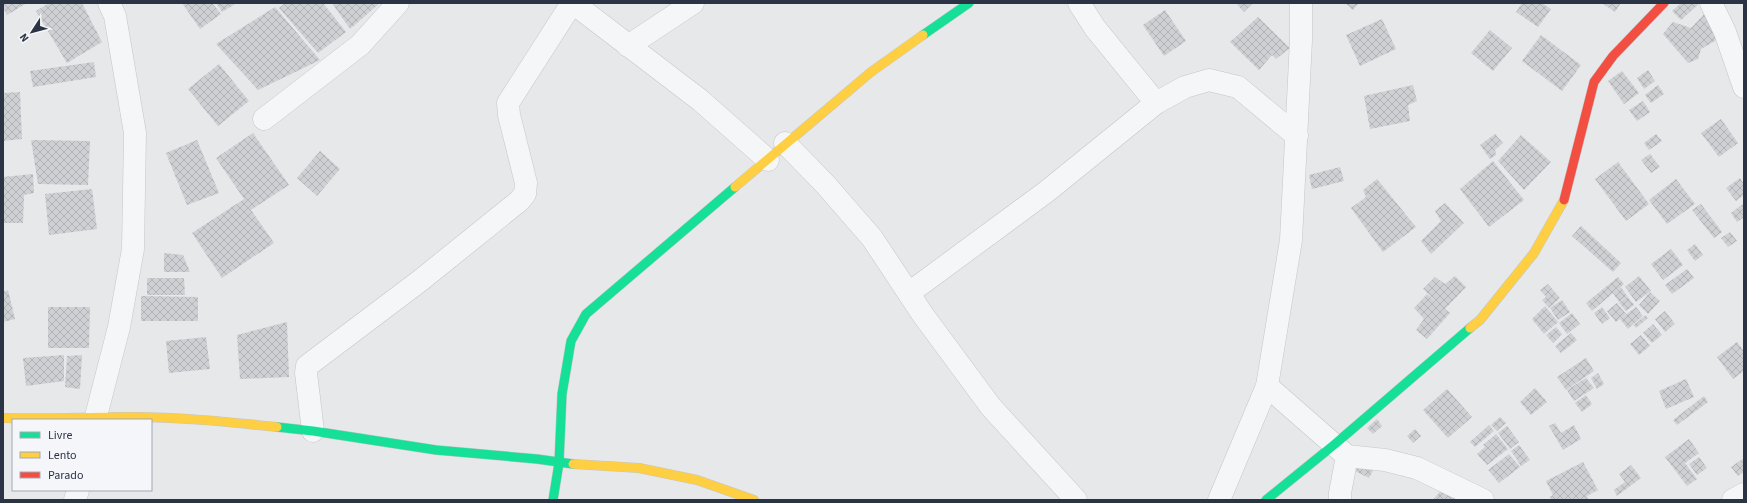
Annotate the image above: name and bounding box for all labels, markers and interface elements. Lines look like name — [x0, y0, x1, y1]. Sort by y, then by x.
north arrow — [12, 12, 52, 52]
text: N — [16, 30, 33, 45]
legend — [12, 419, 152, 491]
text: Livre — [48, 427, 72, 444]
text: Lento — [48, 447, 77, 464]
text: Parado — [48, 467, 83, 484]

